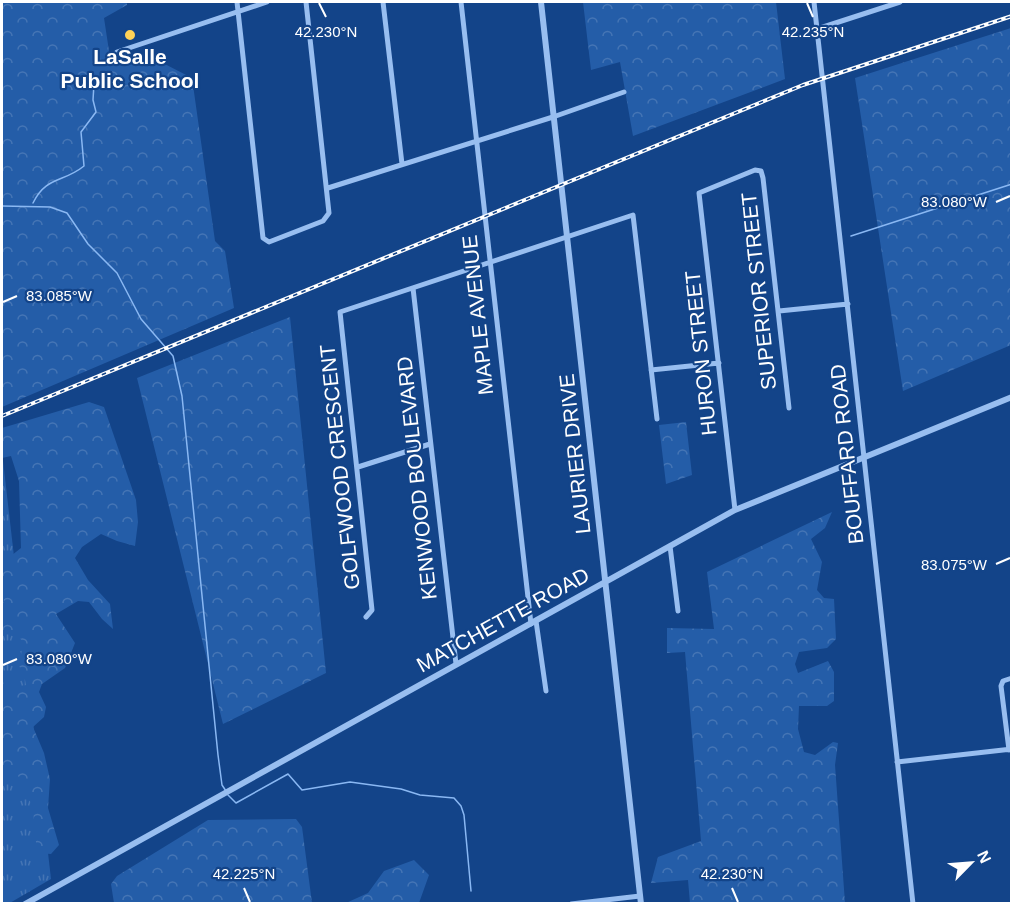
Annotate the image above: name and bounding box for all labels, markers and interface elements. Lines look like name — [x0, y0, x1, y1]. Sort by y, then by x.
text: 42.230°N — [295, 23, 357, 40]
text: 42.235°N — [782, 23, 844, 40]
marker: LaSalle Public School — [123, 28, 137, 42]
place label: LaSalle Public School — [61, 45, 199, 92]
street label: SUPERIOR STREET — [737, 191, 780, 391]
text: 83.080°W — [921, 193, 988, 210]
street label: MAPLE AVENUE — [458, 234, 497, 396]
street label: HURON STREET — [680, 269, 721, 437]
text: 83.085°W — [26, 287, 93, 304]
street label: GOLFWOOD CRESCENT — [315, 343, 364, 591]
street label: KENWOOD BOULEVARD — [392, 355, 441, 601]
street label: BOUFFARD ROAD — [826, 363, 867, 545]
street label: LAURIER DRIVE — [555, 373, 594, 535]
text: 83.075°W — [921, 556, 988, 573]
street label: MATCHETTE ROAD — [413, 563, 593, 676]
text: 83.080°W — [26, 650, 93, 667]
north arrow — [941, 833, 1001, 893]
text: N — [974, 848, 994, 866]
text: 42.225°N — [213, 865, 275, 882]
text: 42.230°N — [701, 865, 763, 882]

